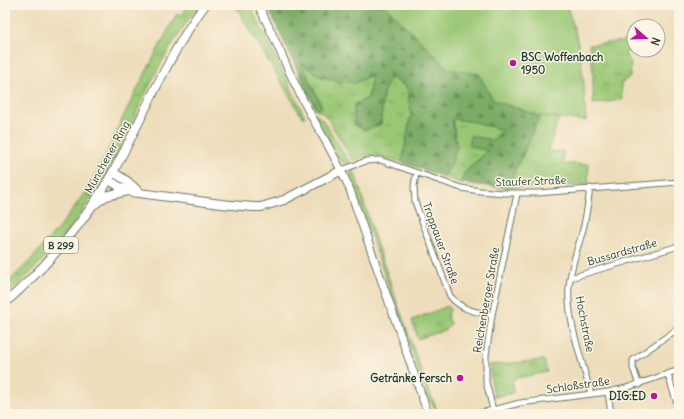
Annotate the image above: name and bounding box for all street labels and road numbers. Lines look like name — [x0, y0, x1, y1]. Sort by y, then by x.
street label: Münchener Ring — [81, 118, 133, 196]
street label: Staufer Straße — [495, 173, 567, 189]
street label: Troppauer Straße — [420, 200, 462, 286]
street label: Bussardstraße — [585, 235, 659, 269]
road number: B 299 — [44, 237, 78, 253]
street label: Reichenberger Straße — [470, 246, 502, 354]
street label: Hochstraße — [573, 295, 597, 354]
street label: Schloßstraße — [545, 374, 611, 396]

